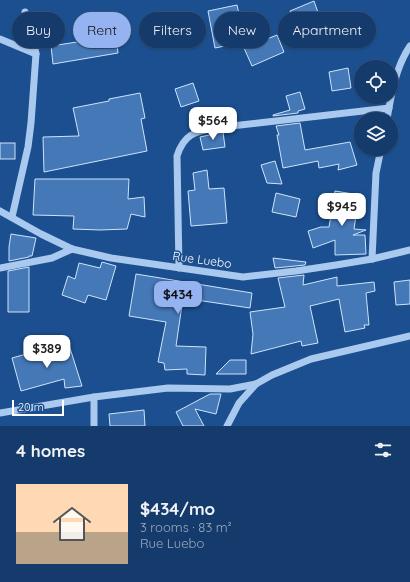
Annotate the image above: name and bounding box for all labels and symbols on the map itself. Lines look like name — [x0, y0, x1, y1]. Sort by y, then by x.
pin: $564 — [189, 107, 237, 141]
pin: $945 — [318, 193, 366, 227]
street label: Rue Luebo — [172, 248, 232, 271]
pin: $434 — [154, 281, 202, 315]
pin: $389 — [23, 335, 71, 369]
scale bar — [12, 398, 64, 417]

